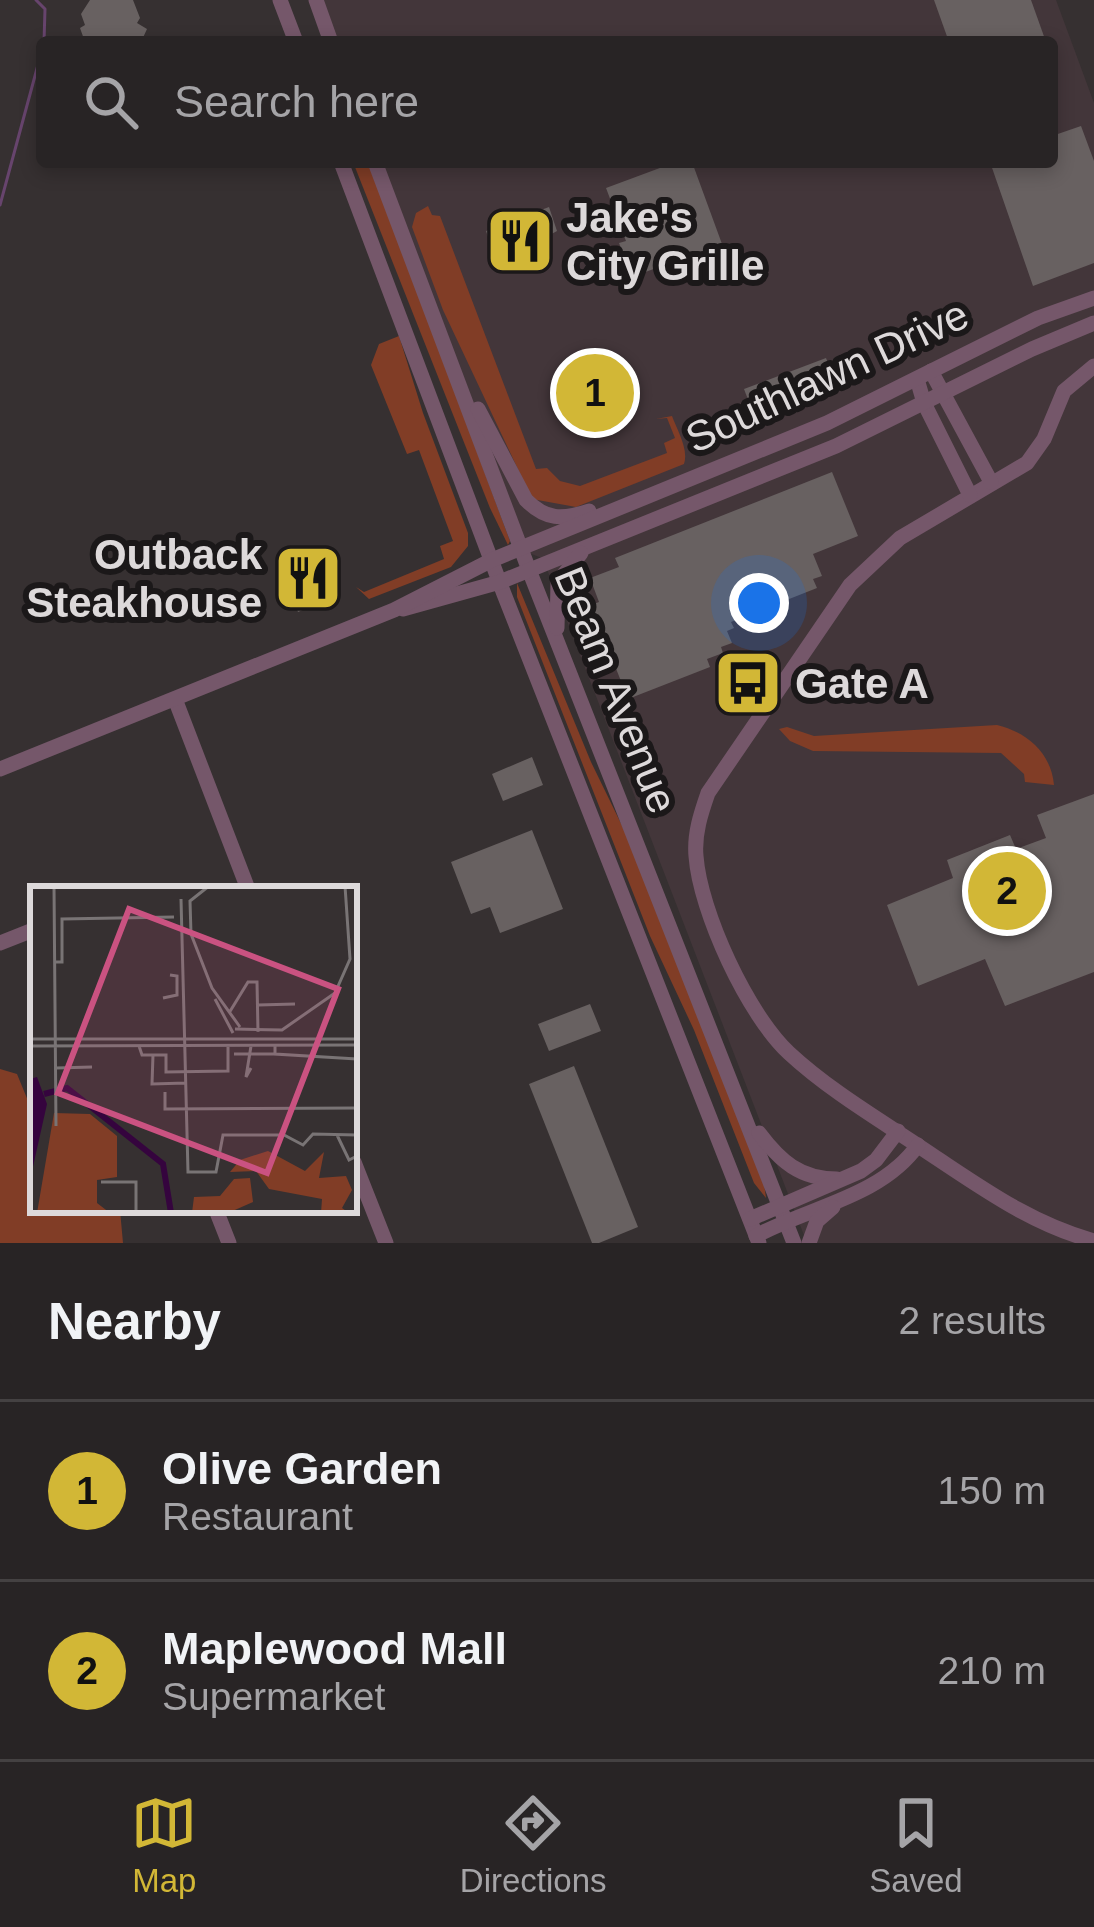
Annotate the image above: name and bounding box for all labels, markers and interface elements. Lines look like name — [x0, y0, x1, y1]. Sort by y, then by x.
search box — [36, 36, 1058, 168]
icon: search — [78, 69, 144, 135]
text: Search here — [174, 76, 419, 127]
place label: Jake's City Grille — [566, 194, 764, 289]
restaurant icon: Jake's City Grille — [485, 206, 555, 276]
street label: Southlawn Drive — [678, 290, 976, 462]
pin: 1 — [556, 348, 634, 438]
place label: Outback Steakhouse — [26, 531, 263, 626]
restaurant icon: Outback Steakhouse — [273, 543, 343, 613]
street label: Beam Avenue — [545, 560, 687, 820]
your location — [729, 573, 789, 633]
bus stop icon: Gate A — [713, 648, 783, 718]
place label: Gate A — [795, 660, 929, 707]
pin: 2 — [968, 846, 1046, 936]
inset map — [30, 886, 357, 1213]
text: Nearby — [48, 1293, 221, 1350]
text: 2 results — [899, 1299, 1046, 1342]
text: Olive Garden — [162, 1443, 442, 1494]
text: 1 — [76, 1469, 98, 1512]
text: 150 m — [938, 1469, 1046, 1512]
text: Restaurant — [162, 1495, 353, 1538]
text: Maplewood Mall — [162, 1623, 507, 1674]
text: 2 — [76, 1649, 98, 1692]
text: 210 m — [938, 1649, 1046, 1692]
text: Supermarket — [162, 1675, 385, 1718]
tab: Map — [131, 1790, 197, 1900]
tab: Directions — [460, 1790, 607, 1900]
tab: Saved — [869, 1790, 963, 1900]

